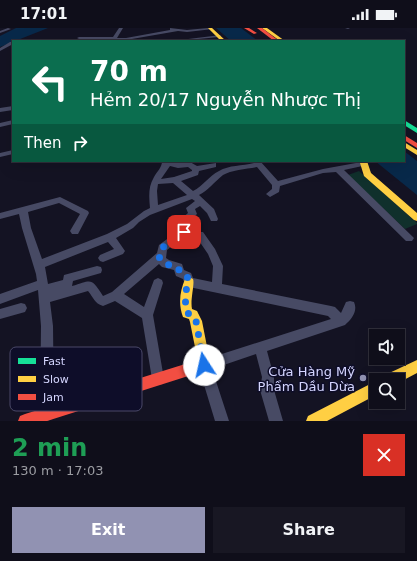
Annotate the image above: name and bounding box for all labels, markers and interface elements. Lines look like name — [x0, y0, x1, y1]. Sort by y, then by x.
text: 17:01 — [20, 5, 68, 23]
text: 70 m — [90, 55, 168, 88]
icon: left — [24, 56, 76, 108]
text: Hẻm 20/17 Nguyễn Nhược Thị — [90, 89, 361, 110]
icon: right — [69, 132, 91, 154]
text: Then — [24, 134, 61, 152]
pin — [167, 215, 201, 249]
icon: arrive — [173, 221, 195, 243]
map controls — [369, 329, 405, 409]
button: sound — [369, 329, 405, 365]
position arrow — [183, 344, 225, 386]
legend — [10, 347, 142, 411]
text: Fast — [43, 355, 66, 368]
place label: Cửa Hàng Mỹ Phẩm Dầu Dừa — [258, 364, 355, 394]
text: Slow — [43, 373, 69, 386]
marker: Cửa Hàng Mỹ Phẩm Dầu Dừa — [358, 373, 368, 383]
button: search — [369, 373, 405, 409]
text: Jam — [42, 391, 64, 404]
text: 2 min — [12, 434, 87, 462]
button: close — [363, 434, 405, 476]
text: 130 m · 17:03 — [12, 463, 103, 478]
button: Exit — [12, 507, 205, 553]
button: Share — [213, 507, 405, 553]

